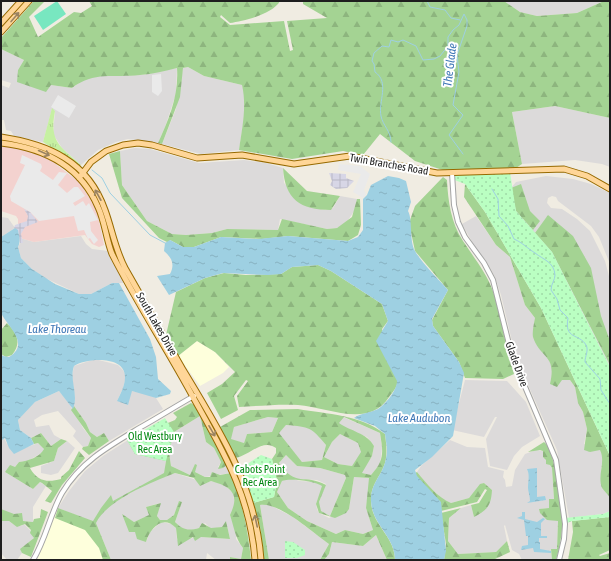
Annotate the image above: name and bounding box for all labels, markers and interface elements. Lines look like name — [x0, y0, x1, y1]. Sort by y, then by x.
one-way arrow — [10, 11, 19, 22]
water label: The Glade — [440, 42, 460, 88]
one-way arrow — [38, 150, 50, 157]
street label: Twin Branches Road — [349, 151, 429, 177]
one-way arrow — [94, 189, 102, 201]
street label: South Lakes Drive — [134, 290, 180, 358]
water label: Lake Thoreau — [28, 322, 87, 336]
street label: Glade Drive — [503, 340, 531, 388]
water label: Lake Audubon — [388, 411, 451, 425]
one-way arrow — [209, 425, 217, 437]
park label: Old Westbury Rec Area — [128, 430, 182, 455]
park label: Cabots Point Rec Area — [235, 463, 285, 488]
one-way arrow — [251, 515, 259, 528]

